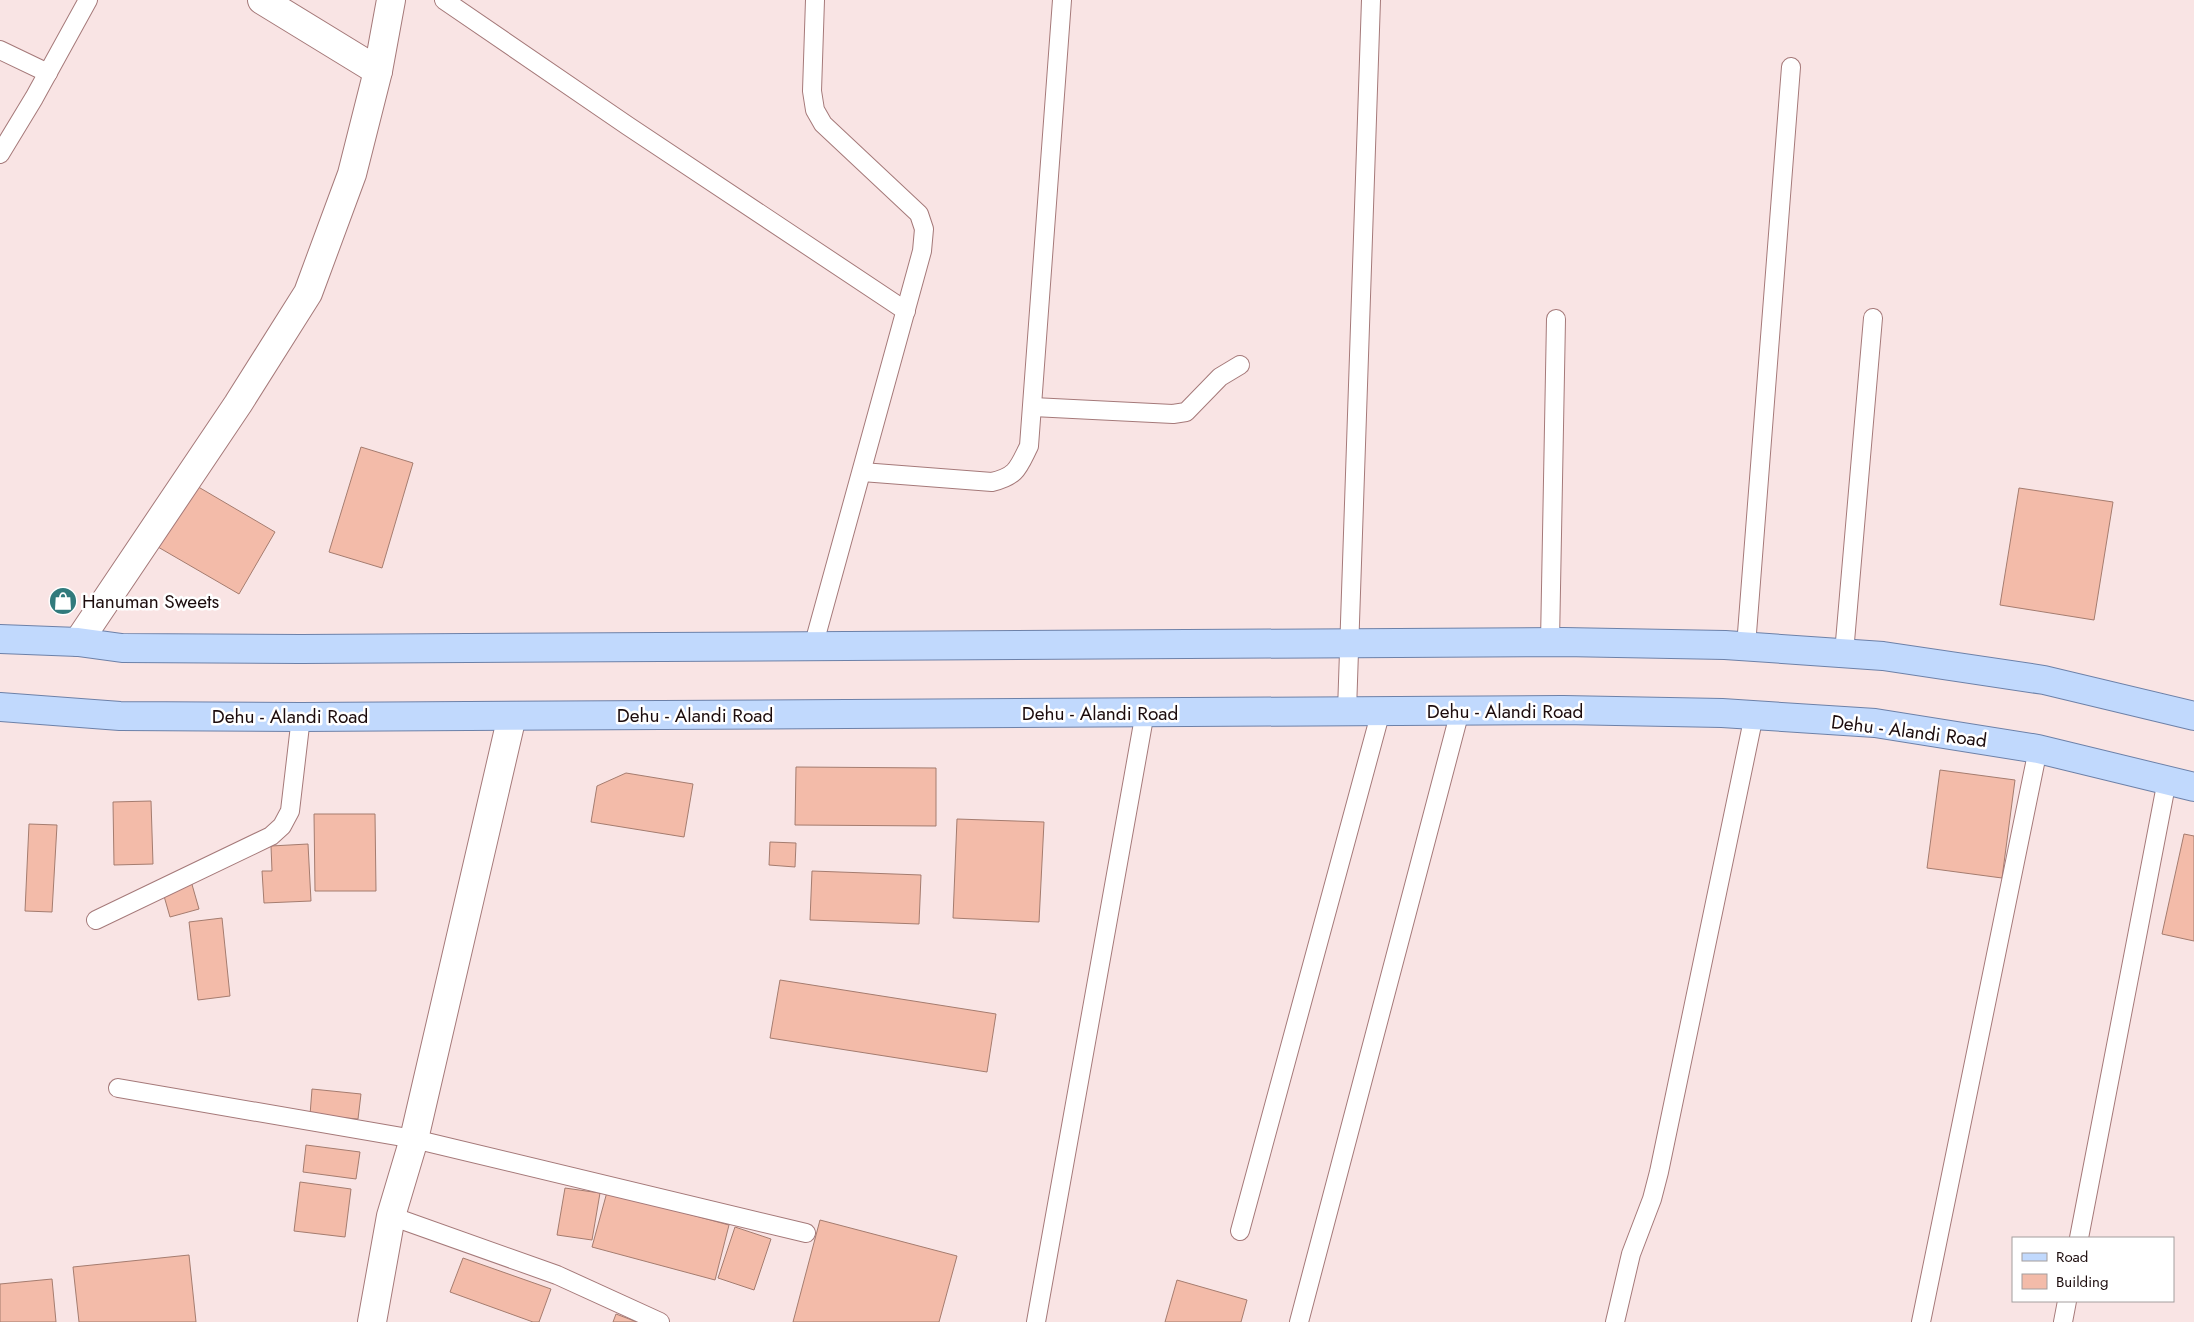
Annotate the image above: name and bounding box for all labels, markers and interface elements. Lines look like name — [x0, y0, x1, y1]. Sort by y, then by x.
shop icon: Hanuman Sweets — [48, 586, 78, 616]
place label: Hanuman Sweets — [82, 588, 219, 615]
street label: Dehu - Alandi Road — [1427, 698, 1583, 725]
street label: Dehu - Alandi Road — [1022, 700, 1178, 727]
street label: Dehu - Alandi Road — [617, 702, 773, 729]
street label: Dehu - Alandi Road — [212, 703, 368, 730]
street label: Dehu - Alandi Road — [1830, 708, 1988, 754]
legend — [2012, 1237, 2174, 1302]
text: Road — [2056, 1246, 2088, 1268]
text: Building — [2056, 1271, 2108, 1293]

